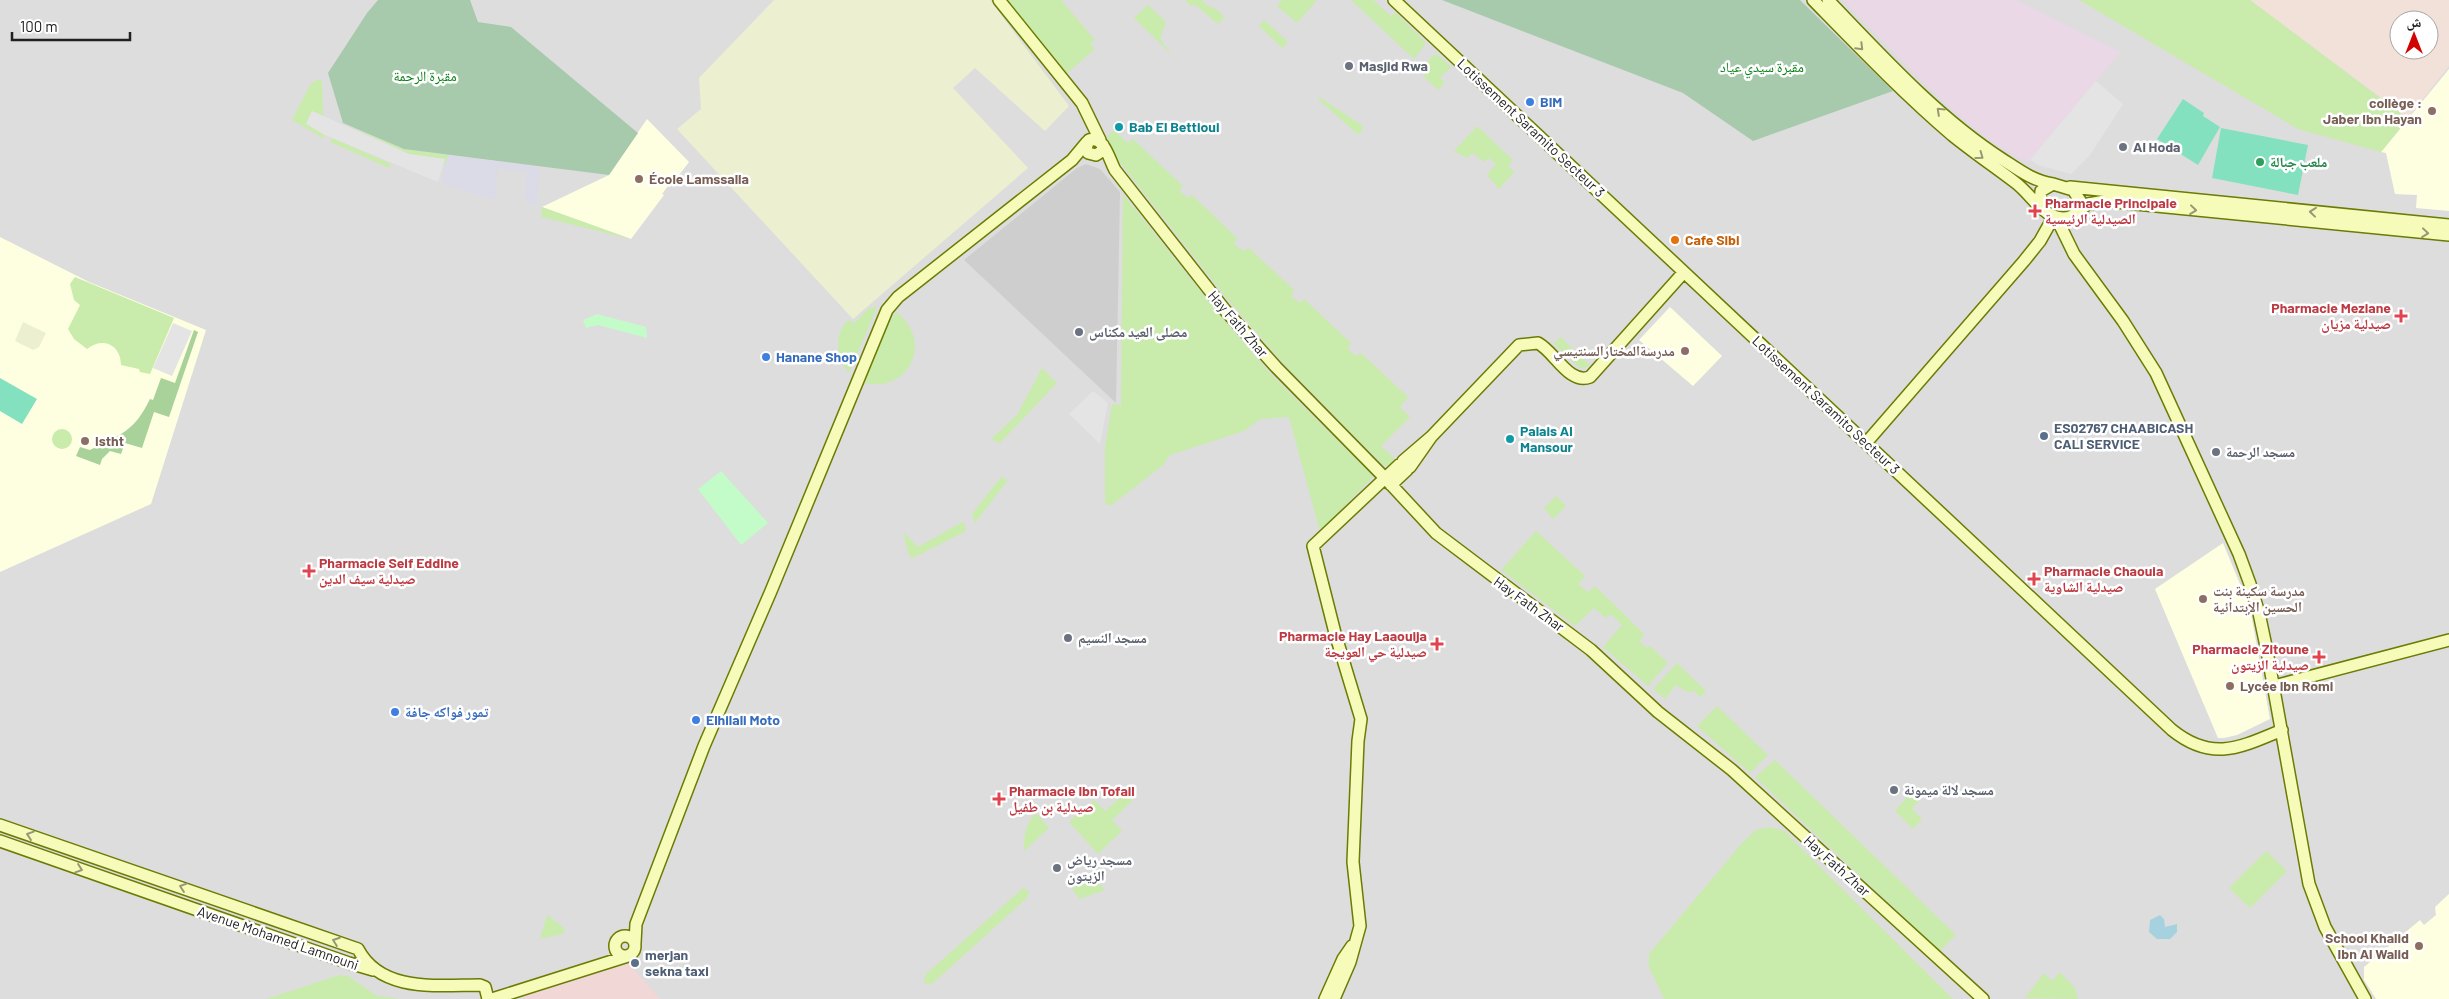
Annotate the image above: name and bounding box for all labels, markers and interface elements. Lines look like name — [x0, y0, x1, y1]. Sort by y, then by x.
scale bar — [12, 10, 130, 42]
north arrow — [2389, 10, 2439, 60]
text: ش — [2407, 13, 2422, 31]
text: 100 m — [20, 17, 58, 35]
one-way arrow — [1854, 41, 1863, 50]
street label: Lotissement Saramito Secteur 3 — [1454, 55, 1608, 200]
place label: Masjid Rwa — [1359, 57, 1428, 74]
park label: مقبرة سيدي عياد — [1720, 58, 1804, 79]
marker: Masjid Rwa — [1343, 60, 1355, 72]
park label: مقبرة الرحمة — [393, 67, 457, 85]
place label: BIM — [1540, 93, 1562, 110]
place label: collège : Jaber Ibn Hayan — [2323, 94, 2422, 127]
marker: BIM — [1524, 96, 1536, 108]
marker: collège : Jaber Ibn Hayan — [2426, 105, 2438, 117]
one-way arrow — [1937, 108, 1946, 117]
place label: Bab El Bettioui — [1129, 118, 1220, 135]
marker: Bab El Bettioui — [1113, 121, 1125, 133]
place label: Al Hoda — [2133, 138, 2181, 155]
marker: Al Hoda — [2117, 141, 2129, 153]
one-way arrow — [1974, 150, 1984, 159]
place label: ملعب جبالة — [2270, 153, 2327, 171]
marker: ملعب جبالة — [2254, 156, 2266, 168]
place label: École Lamssalla — [649, 170, 749, 187]
marker: École Lamssalla — [633, 173, 645, 185]
place label: Pharmacie Principale الصيدلية الرئيسية — [2045, 194, 2177, 227]
one-way arrow — [2190, 204, 2198, 215]
marker: Pharmacie Principale الصيدلية الرئيسية — [2029, 205, 2041, 217]
one-way arrow — [2309, 207, 2317, 218]
one-way arrow — [2421, 227, 2429, 238]
place label: Cafe Sibi — [1685, 231, 1740, 248]
marker: Cafe Sibi — [1669, 234, 1681, 246]
street label: Hay Fath Zhar — [1205, 287, 1272, 361]
place label: Pharmacie Meziane صيدلية مزيان — [2271, 299, 2391, 333]
marker: Pharmacie Meziane صيدلية مزيان — [2395, 310, 2407, 322]
place label: مصلى العيد مكناس — [1089, 323, 1187, 341]
marker: مصلى العيد مكناس — [1073, 326, 1085, 338]
street label: Lotissement Saramito Secteur 3 — [1749, 332, 1903, 477]
place label: مدرسةالمختارالسنتيسي — [1553, 342, 1675, 362]
marker: مدرسةالمختارالسنتيسي — [1679, 345, 1691, 357]
place label: Hanane Shop — [776, 348, 857, 365]
marker: Hanane Shop — [760, 351, 772, 363]
place label: ES02767 CHAABICASH CALI SERVICE — [2054, 419, 2193, 452]
place label: Palais Al Mansour — [1520, 422, 1574, 455]
marker: ES02767 CHAABICASH CALI SERVICE — [2038, 430, 2050, 442]
place label: Istht — [95, 432, 124, 449]
marker: Palais Al Mansour — [1504, 433, 1516, 445]
marker: Istht — [79, 435, 91, 447]
place label: مسجد الرحمة — [2226, 443, 2295, 460]
marker: مسجد الرحمة — [2210, 446, 2222, 458]
place label: Pharmacie Seif Eddine صيدلية سيف الدين — [319, 554, 459, 588]
place label: Pharmacie Chaouia صيدلية الشاوية — [2044, 562, 2163, 595]
marker: Pharmacie Seif Eddine صيدلية سيف الدين — [303, 565, 315, 577]
street label: Hay Fath Zhar — [1491, 572, 1568, 635]
marker: Pharmacie Chaouia صيدلية الشاوية — [2028, 573, 2040, 585]
place label: مدرسة سكينة بنت الحسين الإبتدائية — [2213, 582, 2305, 616]
marker: مدرسة سكينة بنت الحسين الإبتدائية — [2197, 593, 2209, 605]
place label: Pharmacie Hay Laaouija صيدلية حي العويجة — [1279, 627, 1427, 663]
place label: مسجد النسيم — [1078, 629, 1147, 648]
marker: مسجد النسيم — [1062, 632, 1074, 644]
marker: Pharmacie Hay Laaouija صيدلية حي العويجة — [1431, 638, 1443, 650]
place label: Pharmacie Zitoune صيدلية الزيتون — [2192, 640, 2309, 674]
marker: Pharmacie Zitoune صيدلية الزيتون — [2313, 651, 2325, 663]
place label: Lycée Ibn Romi — [2240, 677, 2333, 694]
marker: Lycée Ibn Romi — [2224, 680, 2236, 692]
place label: تمور فواكه جافة — [405, 703, 489, 720]
marker: تمور فواكه جافة — [389, 706, 401, 718]
place label: Elhilali Moto — [706, 711, 780, 728]
marker: Elhilali Moto — [690, 714, 702, 726]
place label: مسجد لالة ميمونة — [1904, 781, 1994, 798]
place label: Pharmacie Ibn Tofail صيدلية بن طفيل — [1009, 782, 1135, 816]
marker: مسجد لالة ميمونة — [1888, 784, 1900, 796]
marker: Pharmacie Ibn Tofail صيدلية بن طفيل — [993, 793, 1005, 805]
one-way arrow — [26, 830, 34, 840]
street label: Hay Fath Zhar — [1801, 832, 1874, 900]
place label: مسجد رياض الزيتون — [1067, 851, 1132, 885]
marker: مسجد رياض الزيتون — [1051, 862, 1063, 874]
one-way arrow — [74, 863, 83, 873]
one-way arrow — [180, 883, 188, 893]
street label: Avenue Mohamed Lamnouni — [195, 902, 361, 973]
place label: School Khalid Ibn Al Walid — [2325, 929, 2409, 962]
one-way arrow — [333, 937, 341, 947]
marker: School Khalid Ibn Al Walid — [2413, 940, 2425, 952]
place label: merjan sekna taxi — [645, 946, 709, 979]
marker: merjan sekna taxi — [629, 957, 641, 969]

